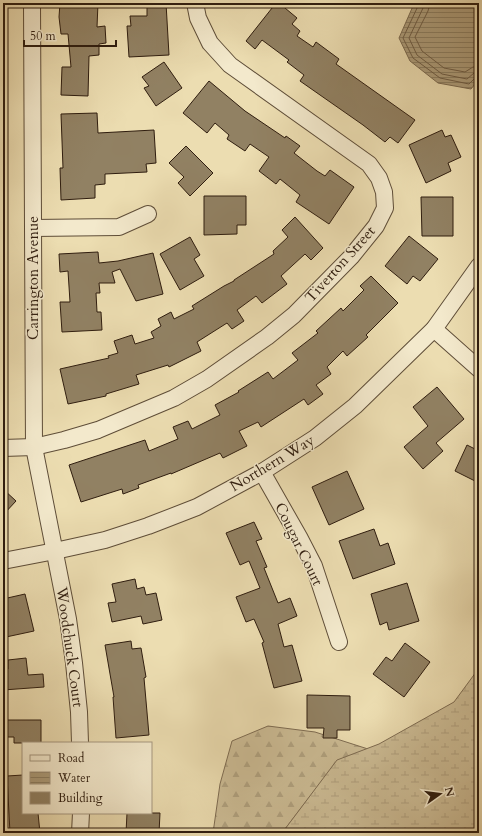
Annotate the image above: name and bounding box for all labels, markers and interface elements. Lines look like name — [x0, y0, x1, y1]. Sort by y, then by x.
scale bar — [24, 22, 116, 48]
text: 50 m — [30, 28, 57, 44]
street label: Carrington Avenue — [23, 216, 43, 340]
street label: Tiverton Street — [300, 221, 380, 307]
street label: Northern Way — [226, 430, 318, 496]
street label: Cougar Court — [270, 499, 328, 589]
street label: Woodchuck Court — [52, 585, 88, 709]
legend — [22, 742, 152, 814]
text: Road — [58, 750, 85, 766]
text: Water — [57, 770, 91, 786]
north arrow — [420, 774, 460, 814]
text: N — [441, 785, 458, 799]
text: Building — [58, 790, 103, 806]

